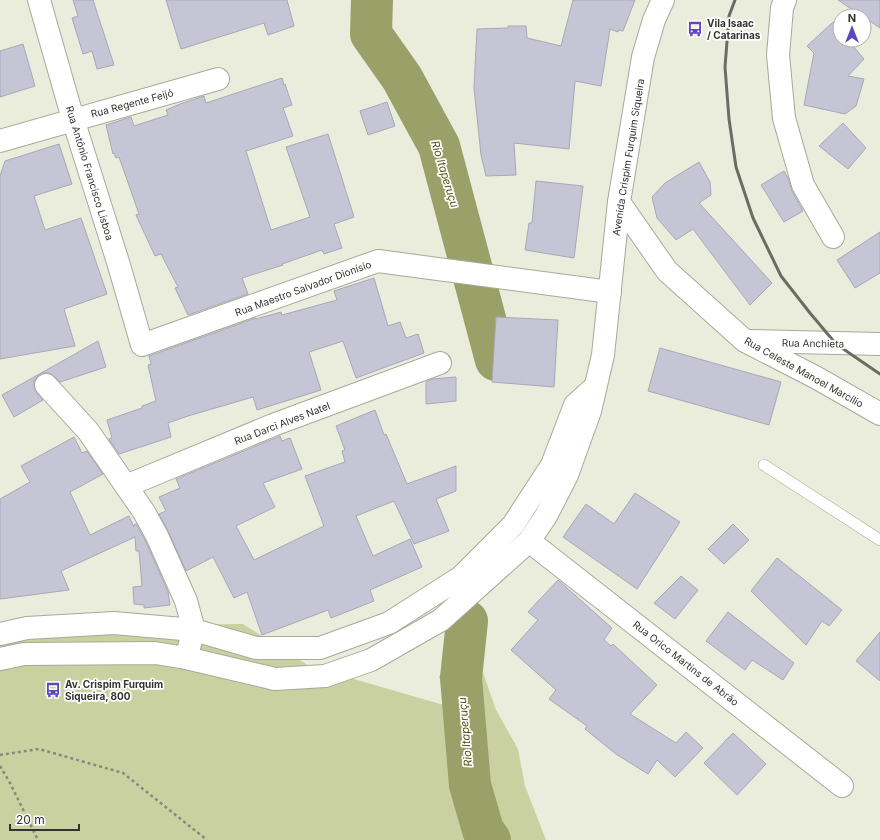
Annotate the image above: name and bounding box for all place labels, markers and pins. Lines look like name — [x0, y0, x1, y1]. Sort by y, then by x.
place label: Vila Isaac / Catarinas — [707, 17, 761, 41]
bus stop icon: Vila Isaac / Catarinas — [686, 20, 704, 38]
place label: Av. Crispim Furquim Siqueira, 800 — [65, 678, 163, 702]
bus stop icon: Av. Crispim Furquim Siqueira, 800 — [44, 681, 62, 699]

